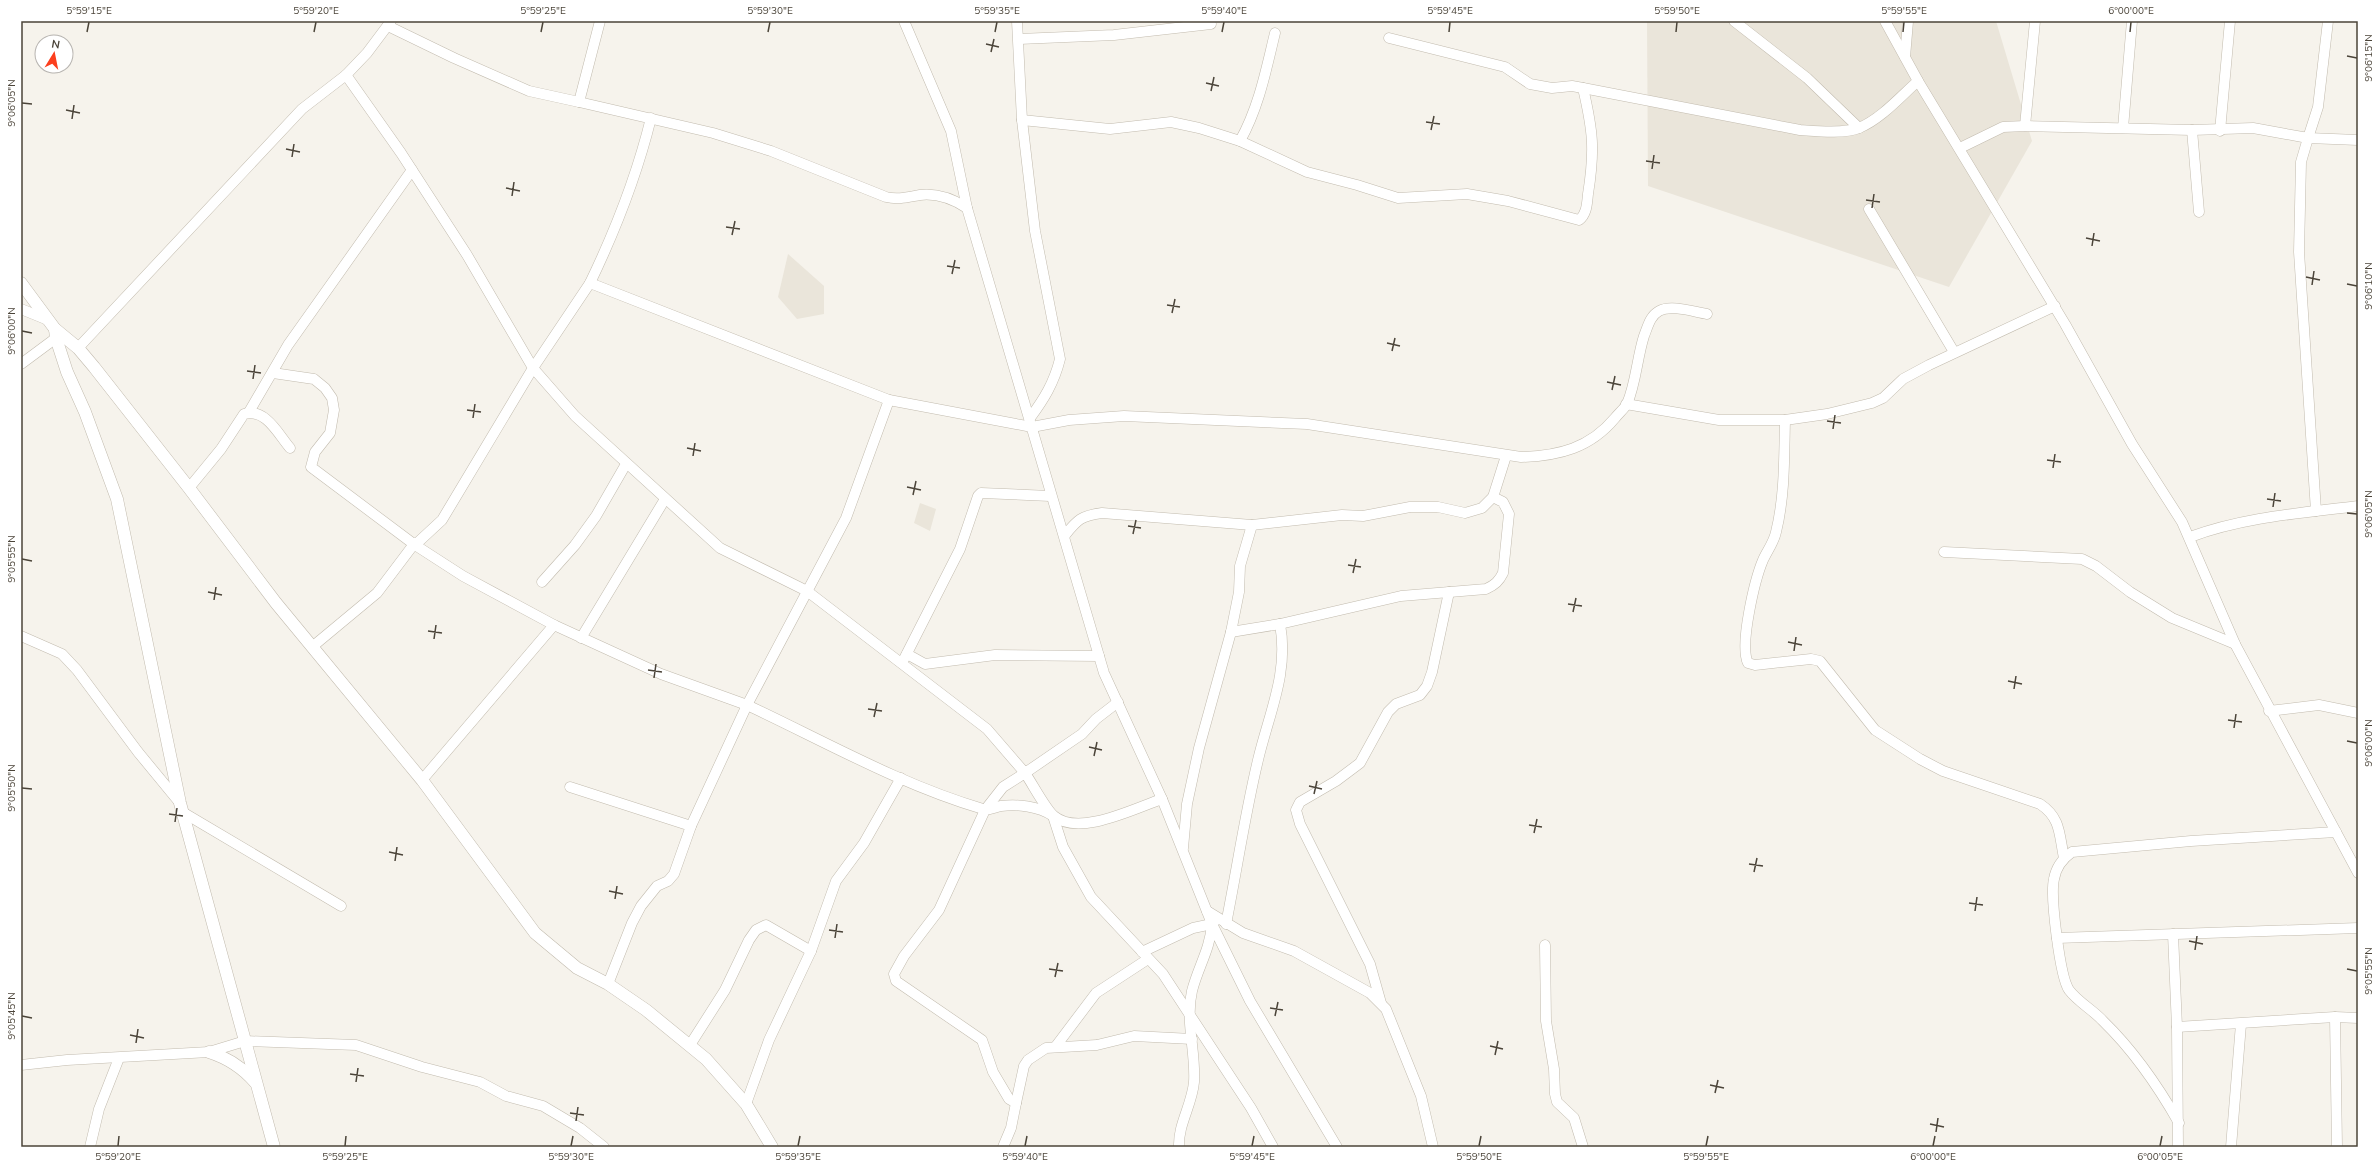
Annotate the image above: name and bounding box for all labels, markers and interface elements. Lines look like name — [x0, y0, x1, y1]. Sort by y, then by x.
text: 5°59'15"E — [66, 4, 112, 17]
text: 5°59'20"E — [293, 4, 339, 17]
text: 5°59'25"E — [520, 4, 566, 17]
text: 5°59'30"E — [747, 4, 793, 17]
text: 5°59'35"E — [974, 4, 1020, 17]
text: 5°59'40"E — [1201, 4, 1247, 17]
text: 5°59'45"E — [1427, 4, 1473, 17]
text: 5°59'50"E — [1654, 4, 1700, 17]
text: 5°59'55"E — [1881, 4, 1927, 17]
text: 6°00'00"E — [2108, 4, 2154, 17]
north arrow — [34, 34, 74, 74]
text: 9°06'15"N — [2362, 34, 2375, 82]
text: N — [50, 37, 61, 52]
text: 9°06'05"N — [5, 79, 18, 127]
text: 9°06'10"N — [2362, 262, 2375, 310]
text: 9°06'00"N — [5, 307, 18, 355]
text: 9°06'05"N — [2362, 490, 2375, 538]
text: 9°05'55"N — [5, 535, 18, 583]
text: 9°06'00"N — [2362, 719, 2375, 767]
text: 9°05'50"N — [5, 764, 18, 812]
text: 9°05'55"N — [2362, 947, 2375, 995]
text: 9°05'45"N — [5, 992, 18, 1040]
text: 5°59'20"E — [95, 1150, 141, 1163]
text: 5°59'25"E — [322, 1150, 368, 1163]
text: 5°59'30"E — [548, 1150, 594, 1163]
text: 5°59'35"E — [775, 1150, 821, 1163]
text: 5°59'40"E — [1002, 1150, 1048, 1163]
text: 5°59'45"E — [1229, 1150, 1275, 1163]
text: 5°59'50"E — [1456, 1150, 1502, 1163]
text: 5°59'55"E — [1683, 1150, 1729, 1163]
text: 6°00'00"E — [1910, 1150, 1956, 1163]
text: 6°00'05"E — [2137, 1150, 2183, 1163]

